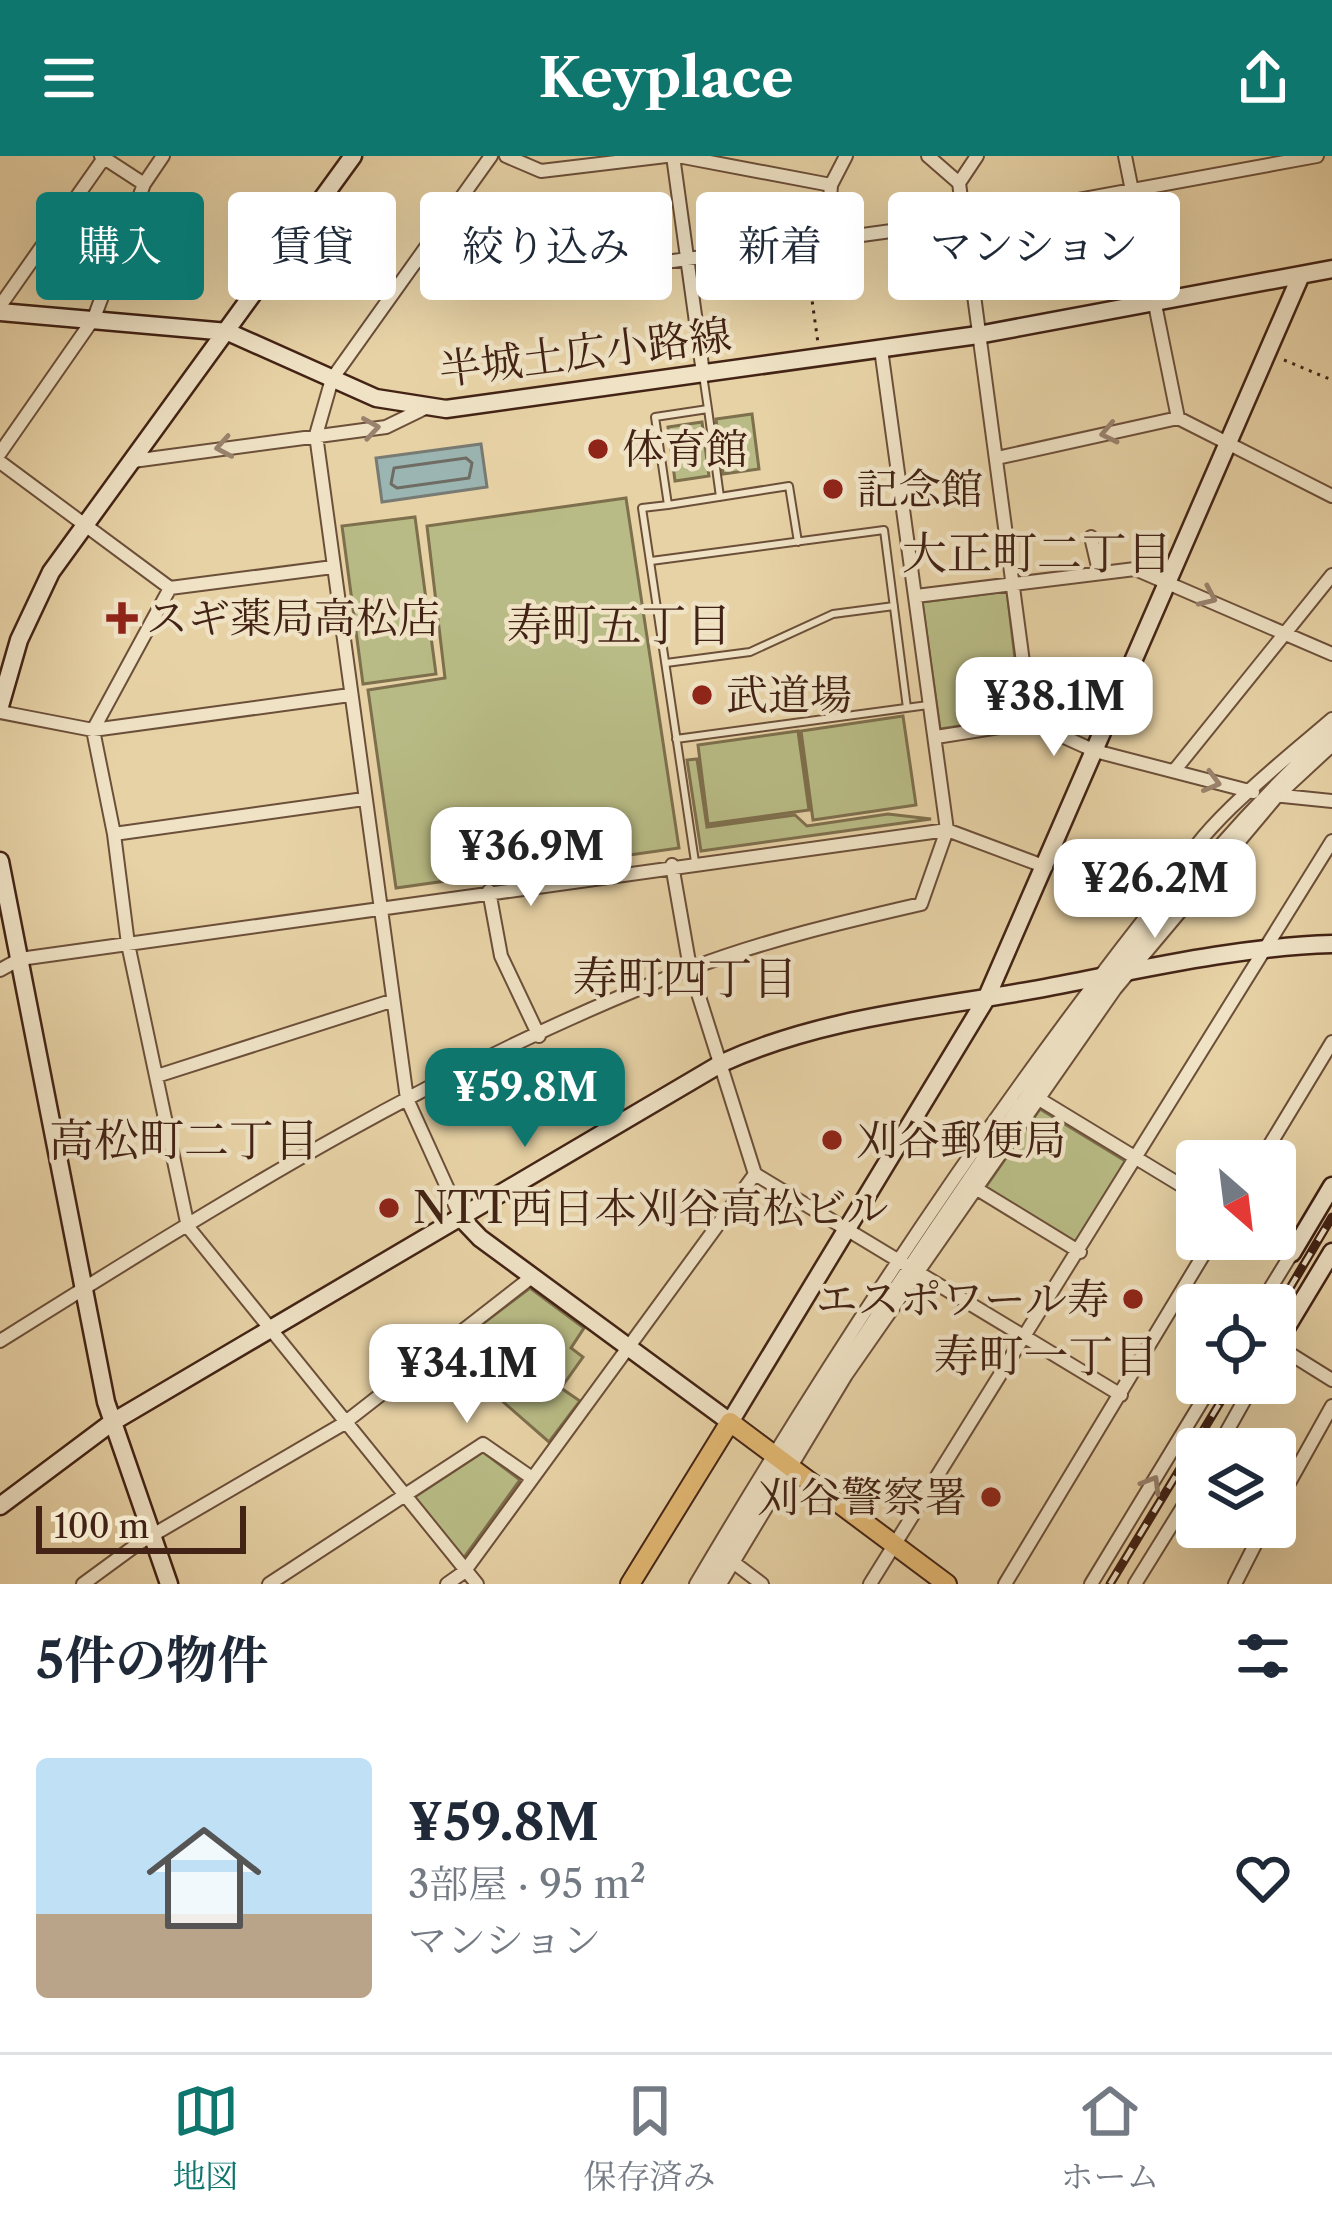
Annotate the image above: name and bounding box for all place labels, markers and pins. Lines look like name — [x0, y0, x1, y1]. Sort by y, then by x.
place label: 体育館 — [622, 423, 748, 475]
marker: 体育館 — [585, 436, 611, 462]
place label: 記念館 — [857, 463, 983, 515]
marker: 記念館 — [820, 476, 846, 502]
place label: スギ薬局高松店 — [146, 592, 440, 644]
marker: スギ薬局高松店 — [109, 605, 135, 631]
pin: ¥38.1M — [956, 657, 1152, 759]
place label: 武道場 — [726, 669, 852, 721]
marker: 武道場 — [689, 682, 715, 708]
pin: ¥36.9M — [433, 807, 629, 909]
pin: ¥26.2M — [1057, 839, 1253, 941]
pin: ¥59.8M — [427, 1048, 623, 1150]
place label: 刈谷郵便局 — [856, 1114, 1066, 1166]
marker: 刈谷郵便局 — [819, 1127, 845, 1153]
place label: NTT西日本刈谷高松ビル — [413, 1182, 889, 1234]
marker: NTT西日本刈谷高松ビル — [376, 1195, 402, 1221]
place label: エスポワール寿 — [816, 1273, 1109, 1325]
marker: エスポワール寿 — [1120, 1286, 1146, 1312]
pin: ¥34.1M — [369, 1324, 565, 1426]
place label: 刈谷警察署 — [757, 1471, 967, 1523]
marker: 刈谷警察署 — [978, 1484, 1004, 1510]

